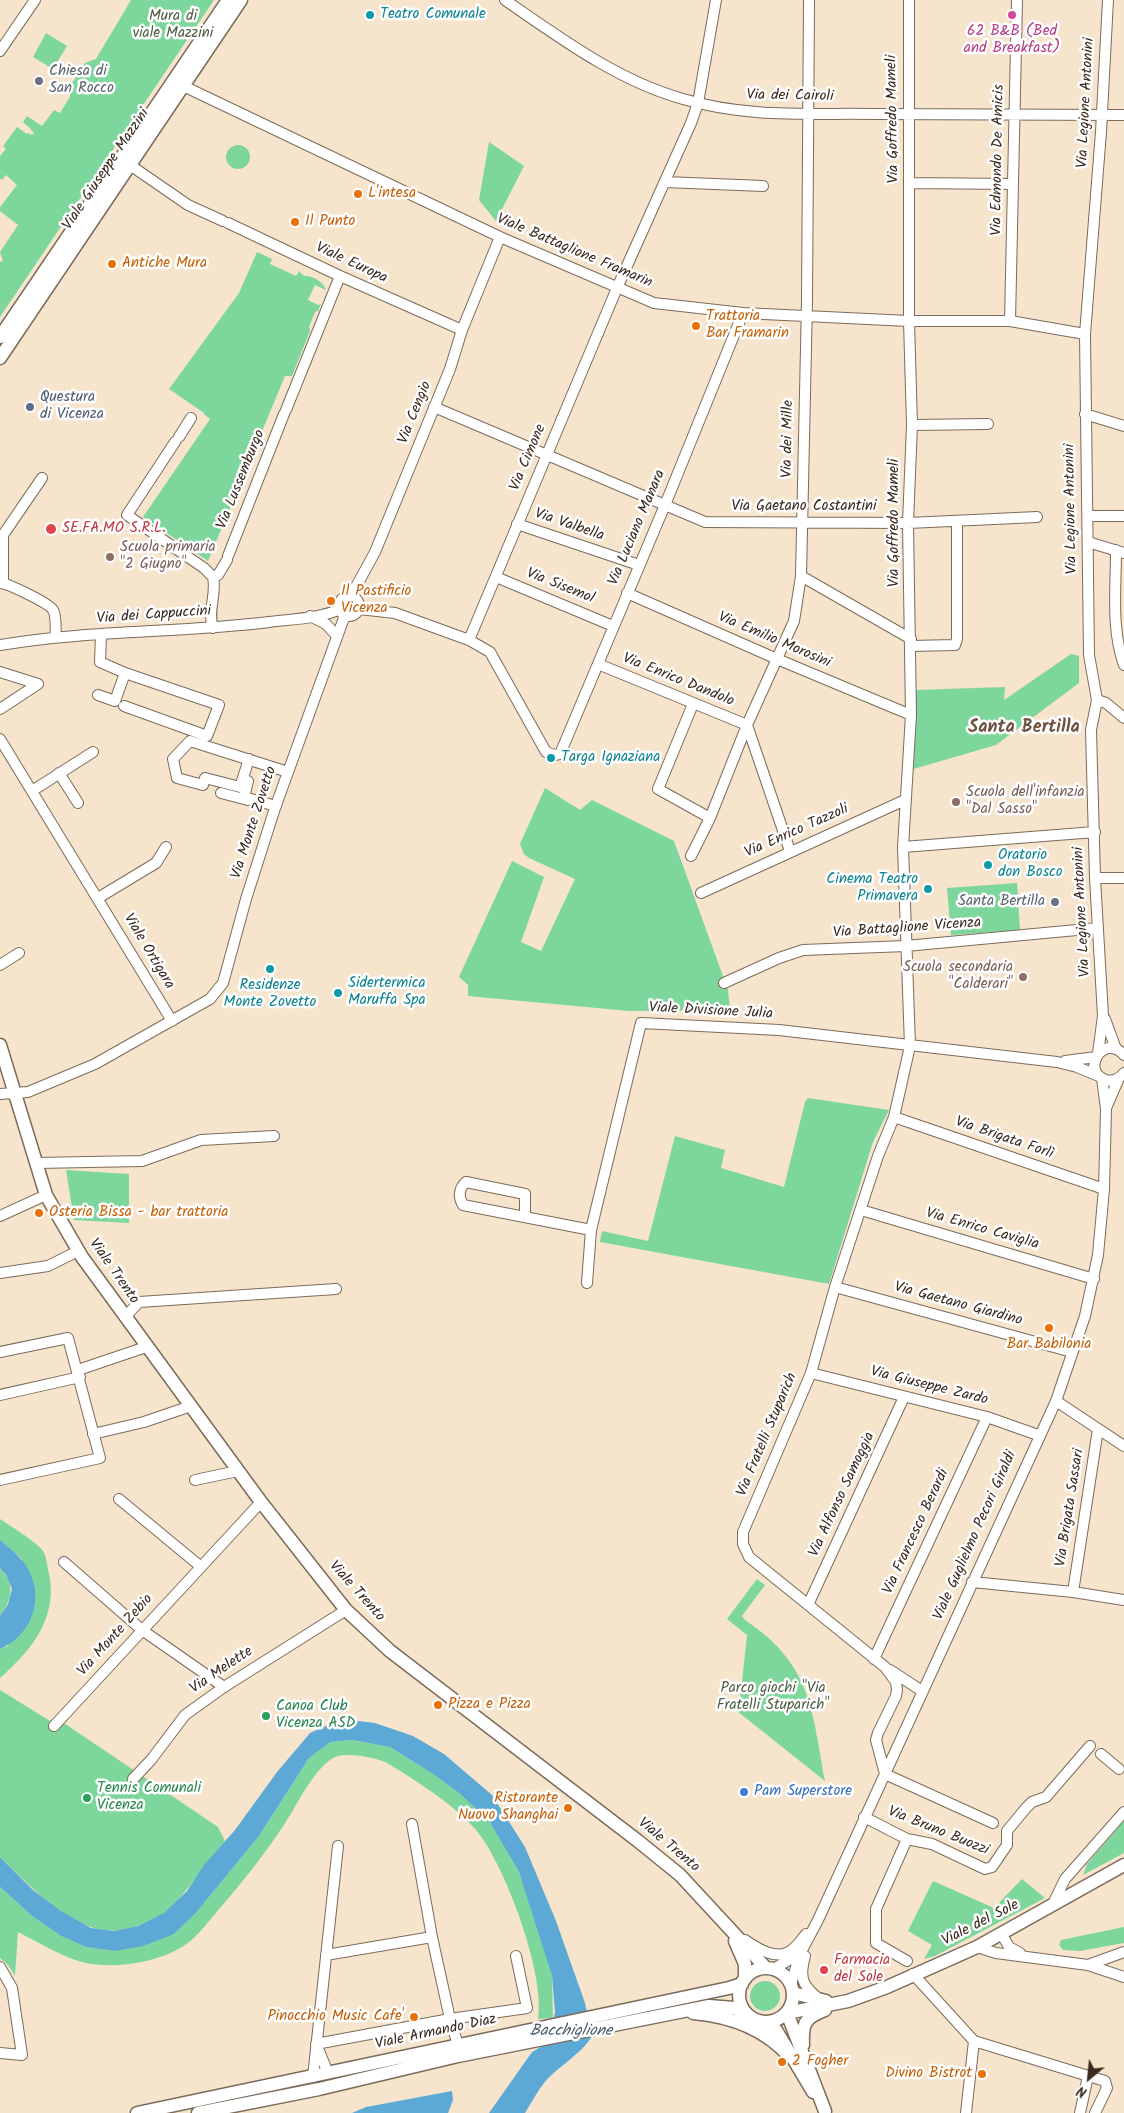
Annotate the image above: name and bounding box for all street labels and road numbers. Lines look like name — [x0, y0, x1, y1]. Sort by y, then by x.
street label: Via Legione Antonini — [1075, 37, 1099, 169]
street label: Via Goffredo Mameli — [884, 55, 904, 183]
street label: Via Edmondo De Amicis — [989, 84, 1009, 236]
street label: Via dei Cairoli — [746, 87, 834, 107]
street label: Viale Giuseppe Mazzini — [60, 106, 154, 234]
street label: Viale Battaglione Framarin — [493, 211, 655, 293]
street label: Viale Europa — [312, 240, 390, 288]
street label: Via Cengio — [395, 379, 437, 447]
street label: Via dei Mille — [779, 400, 799, 478]
street label: Via Cimone — [507, 422, 551, 494]
street label: Via Lussemburgo — [214, 428, 270, 532]
street label: Via Legione Antonini — [1062, 444, 1082, 574]
street label: Via Goffredo Mameli — [886, 459, 904, 587]
street label: Via Luciano Manara — [605, 467, 671, 589]
street label: Via Gaetano Costantini — [731, 498, 877, 516]
street label: Via Valbella — [532, 506, 606, 546]
street label: Via Sisemol — [523, 565, 597, 609]
street label: Via dei Cappuccini — [96, 603, 212, 629]
street label: Via Emilio Morosini — [715, 609, 833, 673]
street label: Via Enrico Dandolo — [620, 650, 736, 712]
street label: Via Monte Zovetto — [228, 764, 282, 882]
street label: Via Enrico Tazzoli — [742, 801, 852, 863]
street label: Via Legione Antonini — [1071, 846, 1095, 978]
street label: Viale Ortigara — [118, 911, 178, 993]
street label: Via Battaglione Vicenza — [832, 915, 982, 943]
street label: Viale Divisione Julia — [649, 1000, 773, 1024]
street label: Via Brigata Forlì — [953, 1114, 1055, 1164]
street label: Via Enrico Caviglia — [923, 1205, 1041, 1255]
street label: Viale Trento — [84, 1236, 142, 1308]
street label: Via Gaetano Giardino — [892, 1279, 1024, 1331]
street label: Via Giuseppe Zardo — [868, 1364, 990, 1410]
street label: Via Fratelli Stuparich — [734, 1371, 802, 1499]
street label: Via Alfonso Samoggia — [806, 1430, 880, 1560]
street label: Via Brigata Sassari — [1053, 1448, 1089, 1568]
street label: Viale Guglielmo Pecori Giraldi — [930, 1449, 1022, 1623]
street label: Via Francesco Berardi — [880, 1467, 954, 1597]
street label: Viale Trento — [324, 1558, 388, 1626]
street label: Via Monte Zebio — [74, 1591, 158, 1681]
street label: Via Melette — [187, 1643, 257, 1699]
street label: Via Bruno Buozzi — [885, 1804, 991, 1860]
street label: Viale Trento — [633, 1815, 703, 1877]
street label: Viale del Sole — [939, 1897, 1023, 1951]
street label: Viale Armando Diaz — [374, 2011, 498, 2055]

